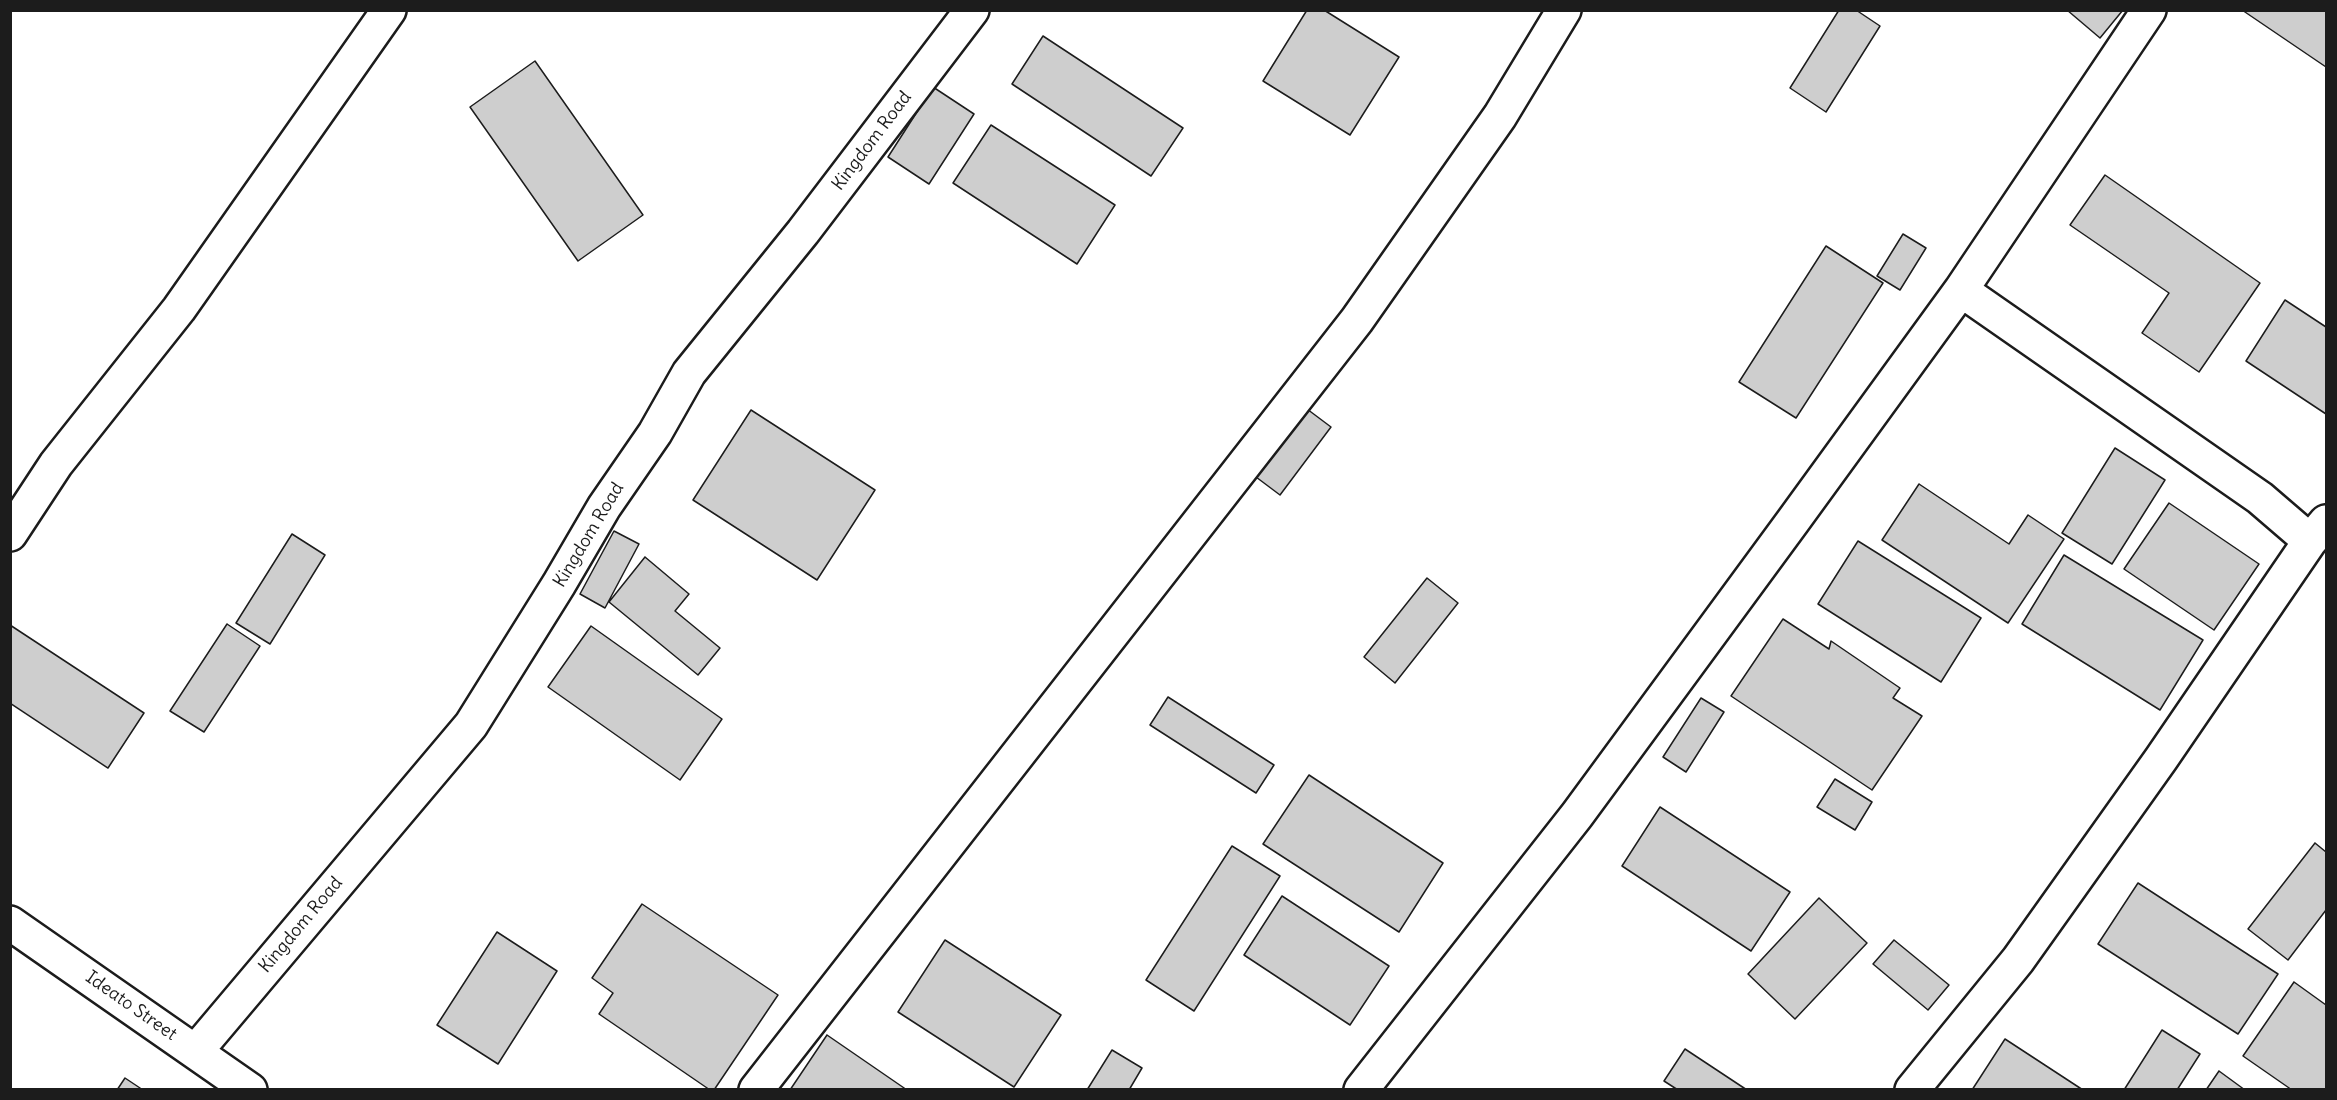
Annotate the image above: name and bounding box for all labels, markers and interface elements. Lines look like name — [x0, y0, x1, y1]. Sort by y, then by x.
street label: Kingdom Road — [828, 87, 916, 195]
street label: Kingdom Road — [549, 479, 629, 591]
street label: Kingdom Road — [255, 873, 347, 977]
street label: Ideato Street — [81, 967, 181, 1045]

